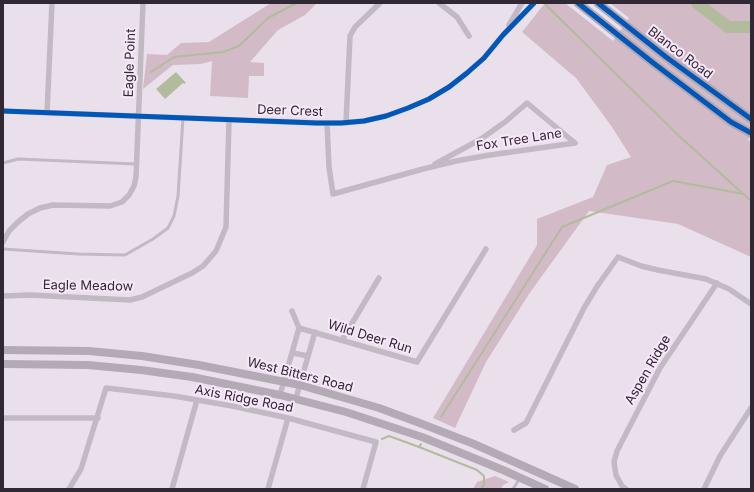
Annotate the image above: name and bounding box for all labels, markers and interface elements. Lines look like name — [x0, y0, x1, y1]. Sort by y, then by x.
street label: Blanco Road — [645, 24, 715, 82]
street label: Eagle Point — [121, 28, 139, 98]
street label: Deer Crest — [257, 102, 323, 120]
street label: Fox Tree Lane — [475, 126, 563, 154]
street label: Eagle Meadow — [43, 277, 133, 295]
street label: Wild Deer Run — [326, 317, 414, 357]
street label: Aspen Ridge — [622, 332, 674, 408]
street label: West Bitters Road — [245, 354, 355, 396]
street label: Axis Ridge Road — [194, 382, 294, 416]

